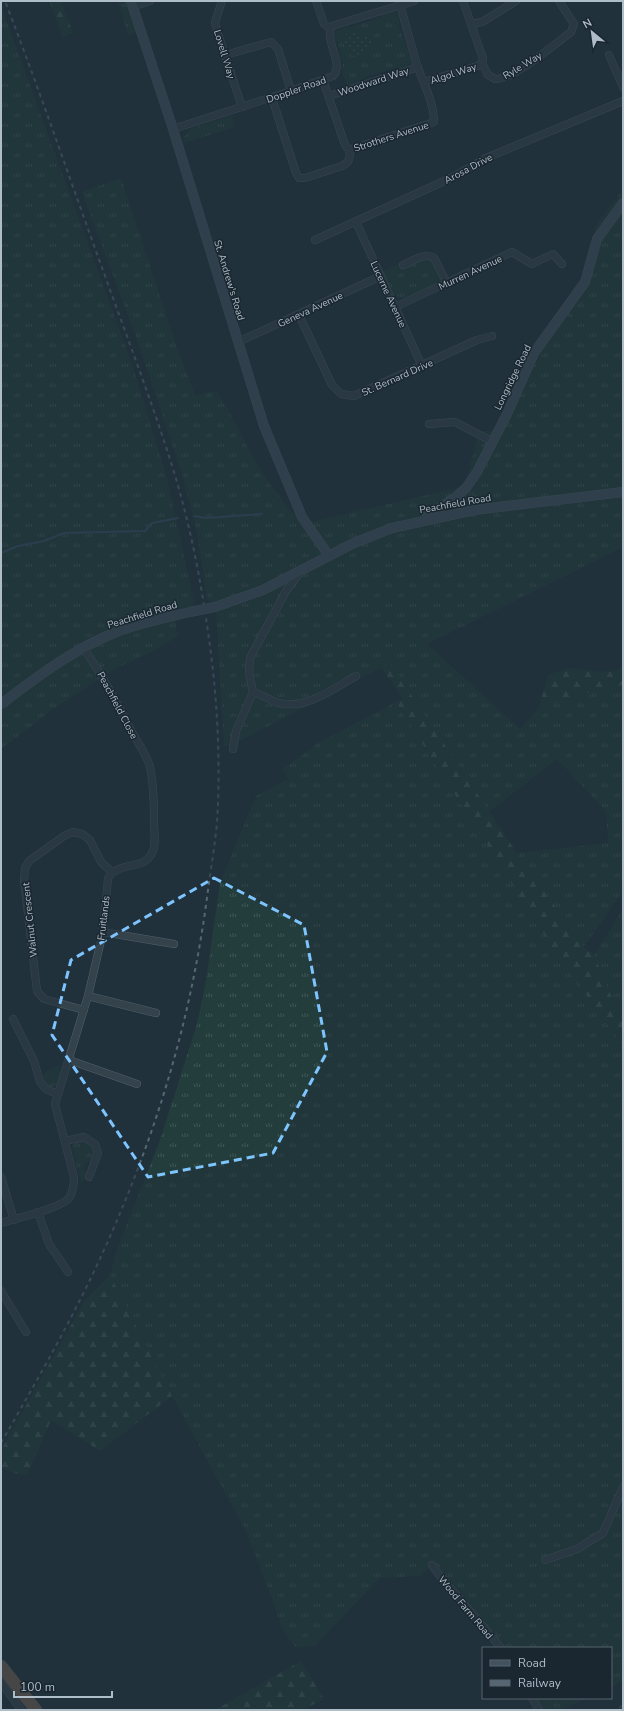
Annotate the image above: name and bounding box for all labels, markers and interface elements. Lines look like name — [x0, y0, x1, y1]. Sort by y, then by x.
north arrow — [572, 12, 612, 52]
text: N — [580, 15, 595, 32]
street label: Lovell Way — [210, 28, 238, 81]
street label: Ryle Way — [500, 48, 545, 83]
street label: Algol Way — [428, 60, 479, 88]
street label: Woodward Way — [336, 64, 411, 100]
street label: Doppler Road — [265, 73, 328, 107]
street label: Strothers Avenue — [352, 118, 431, 156]
street label: Arosa Drive — [442, 150, 495, 187]
street label: St. Andrew's Road — [210, 238, 248, 322]
street label: Murren Avenue — [436, 252, 505, 294]
street label: Lucerne Avenue — [367, 259, 410, 330]
street label: Geneva Avenue — [276, 289, 345, 331]
street label: Longridge Road — [491, 342, 535, 413]
street label: St. Bernard Drive — [359, 356, 435, 400]
street label: Peachfield Road — [418, 491, 492, 517]
street label: Peachfield Road — [106, 598, 179, 632]
street label: Peachfield Close — [93, 669, 141, 742]
street label: Walnut Crescent — [19, 881, 41, 958]
street label: Fruitlands — [94, 895, 114, 941]
street label: Wood Farm Road — [435, 1573, 496, 1642]
legend — [482, 1647, 612, 1699]
text: Road — [518, 1655, 546, 1671]
scale bar — [14, 1673, 112, 1699]
text: Railway — [518, 1675, 562, 1691]
text: 100 m — [20, 1679, 55, 1695]

